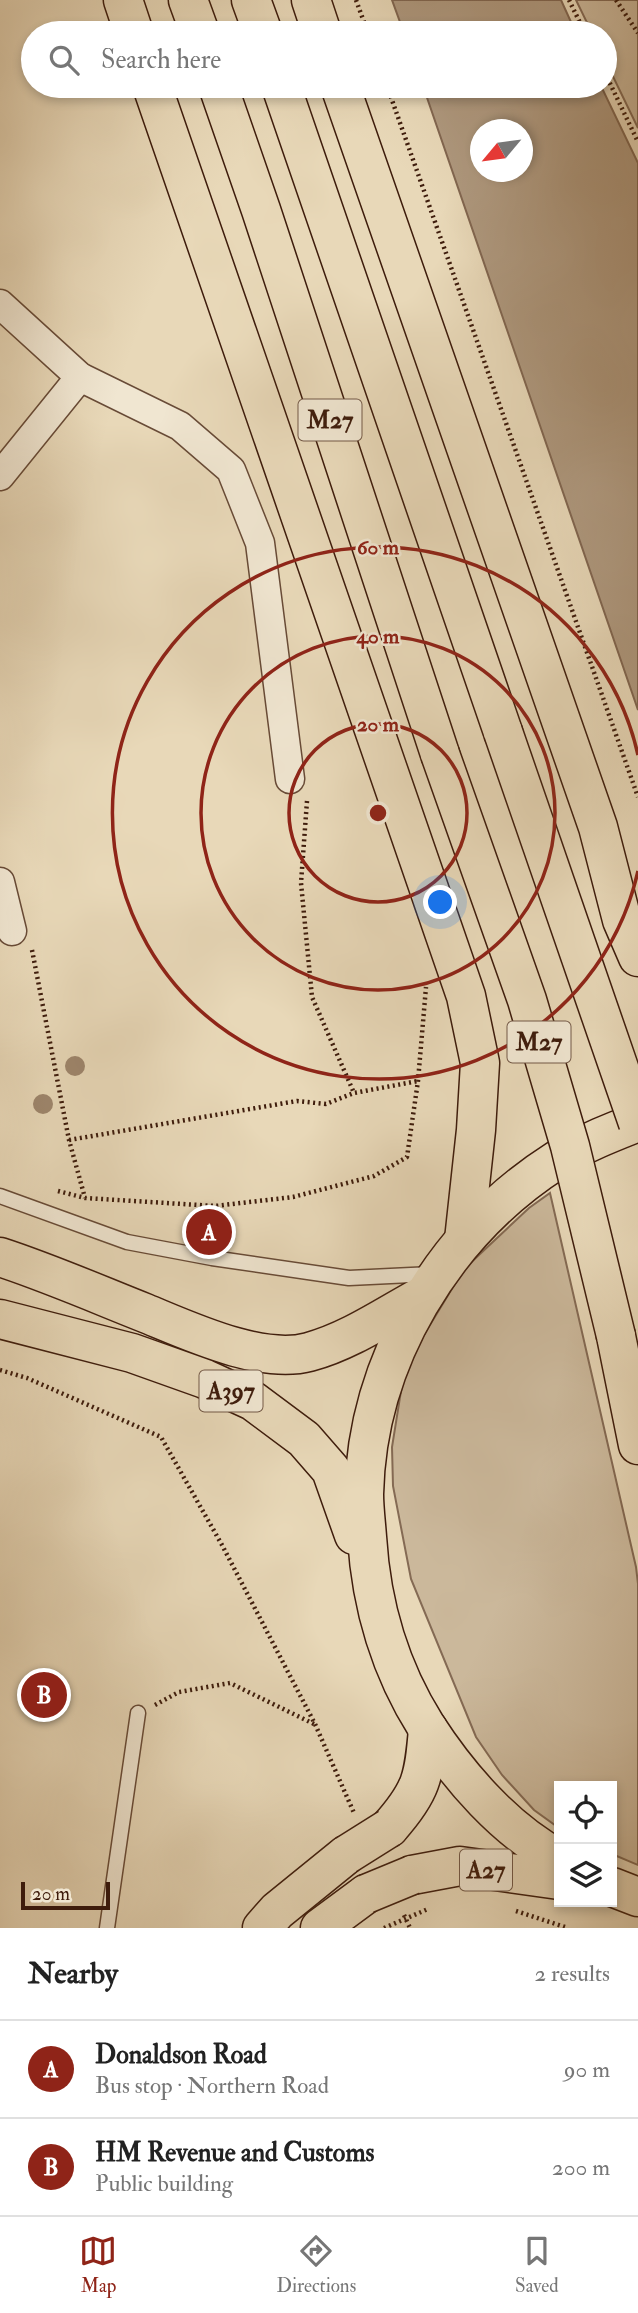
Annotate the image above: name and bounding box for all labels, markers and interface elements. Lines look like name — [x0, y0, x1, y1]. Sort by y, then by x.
search box — [21, 21, 617, 98]
icon: search — [45, 41, 83, 79]
text: Search here — [101, 44, 221, 76]
north arrow — [470, 119, 533, 182]
road number: M27 — [298, 400, 362, 440]
text: 60 m — [357, 534, 400, 561]
text: 40 m — [356, 623, 400, 650]
text: 20 m — [357, 711, 400, 738]
centre of rings — [366, 801, 390, 825]
your location — [423, 885, 457, 919]
road number: M27 — [508, 1022, 570, 1062]
pin: A — [186, 1206, 232, 1258]
road number: A397 — [200, 1371, 262, 1412]
pin: B — [21, 1669, 67, 1721]
map controls — [554, 1781, 617, 1907]
button: locate — [554, 1781, 617, 1844]
button: layers — [554, 1844, 617, 1907]
road number: A27 — [460, 1850, 512, 1891]
scale bar — [21, 1879, 110, 1911]
text: 20 m — [32, 1882, 70, 1906]
text: Nearby — [28, 1955, 118, 1992]
text: 2 results — [535, 1959, 610, 1988]
text: Donaldson Road — [95, 2039, 267, 2071]
text: A — [44, 2055, 58, 2084]
text: 90 m — [564, 2055, 610, 2084]
text: Bus stop · Northern Road — [95, 2071, 329, 2100]
text: HM Revenue and Customs — [95, 2137, 374, 2169]
text: B — [43, 2153, 59, 2182]
text: 200 m — [552, 2153, 610, 2182]
text: Public building — [95, 2169, 233, 2198]
tab: Map — [79, 2232, 117, 2298]
tab: Directions — [276, 2232, 356, 2298]
tab: Saved — [515, 2232, 559, 2298]

